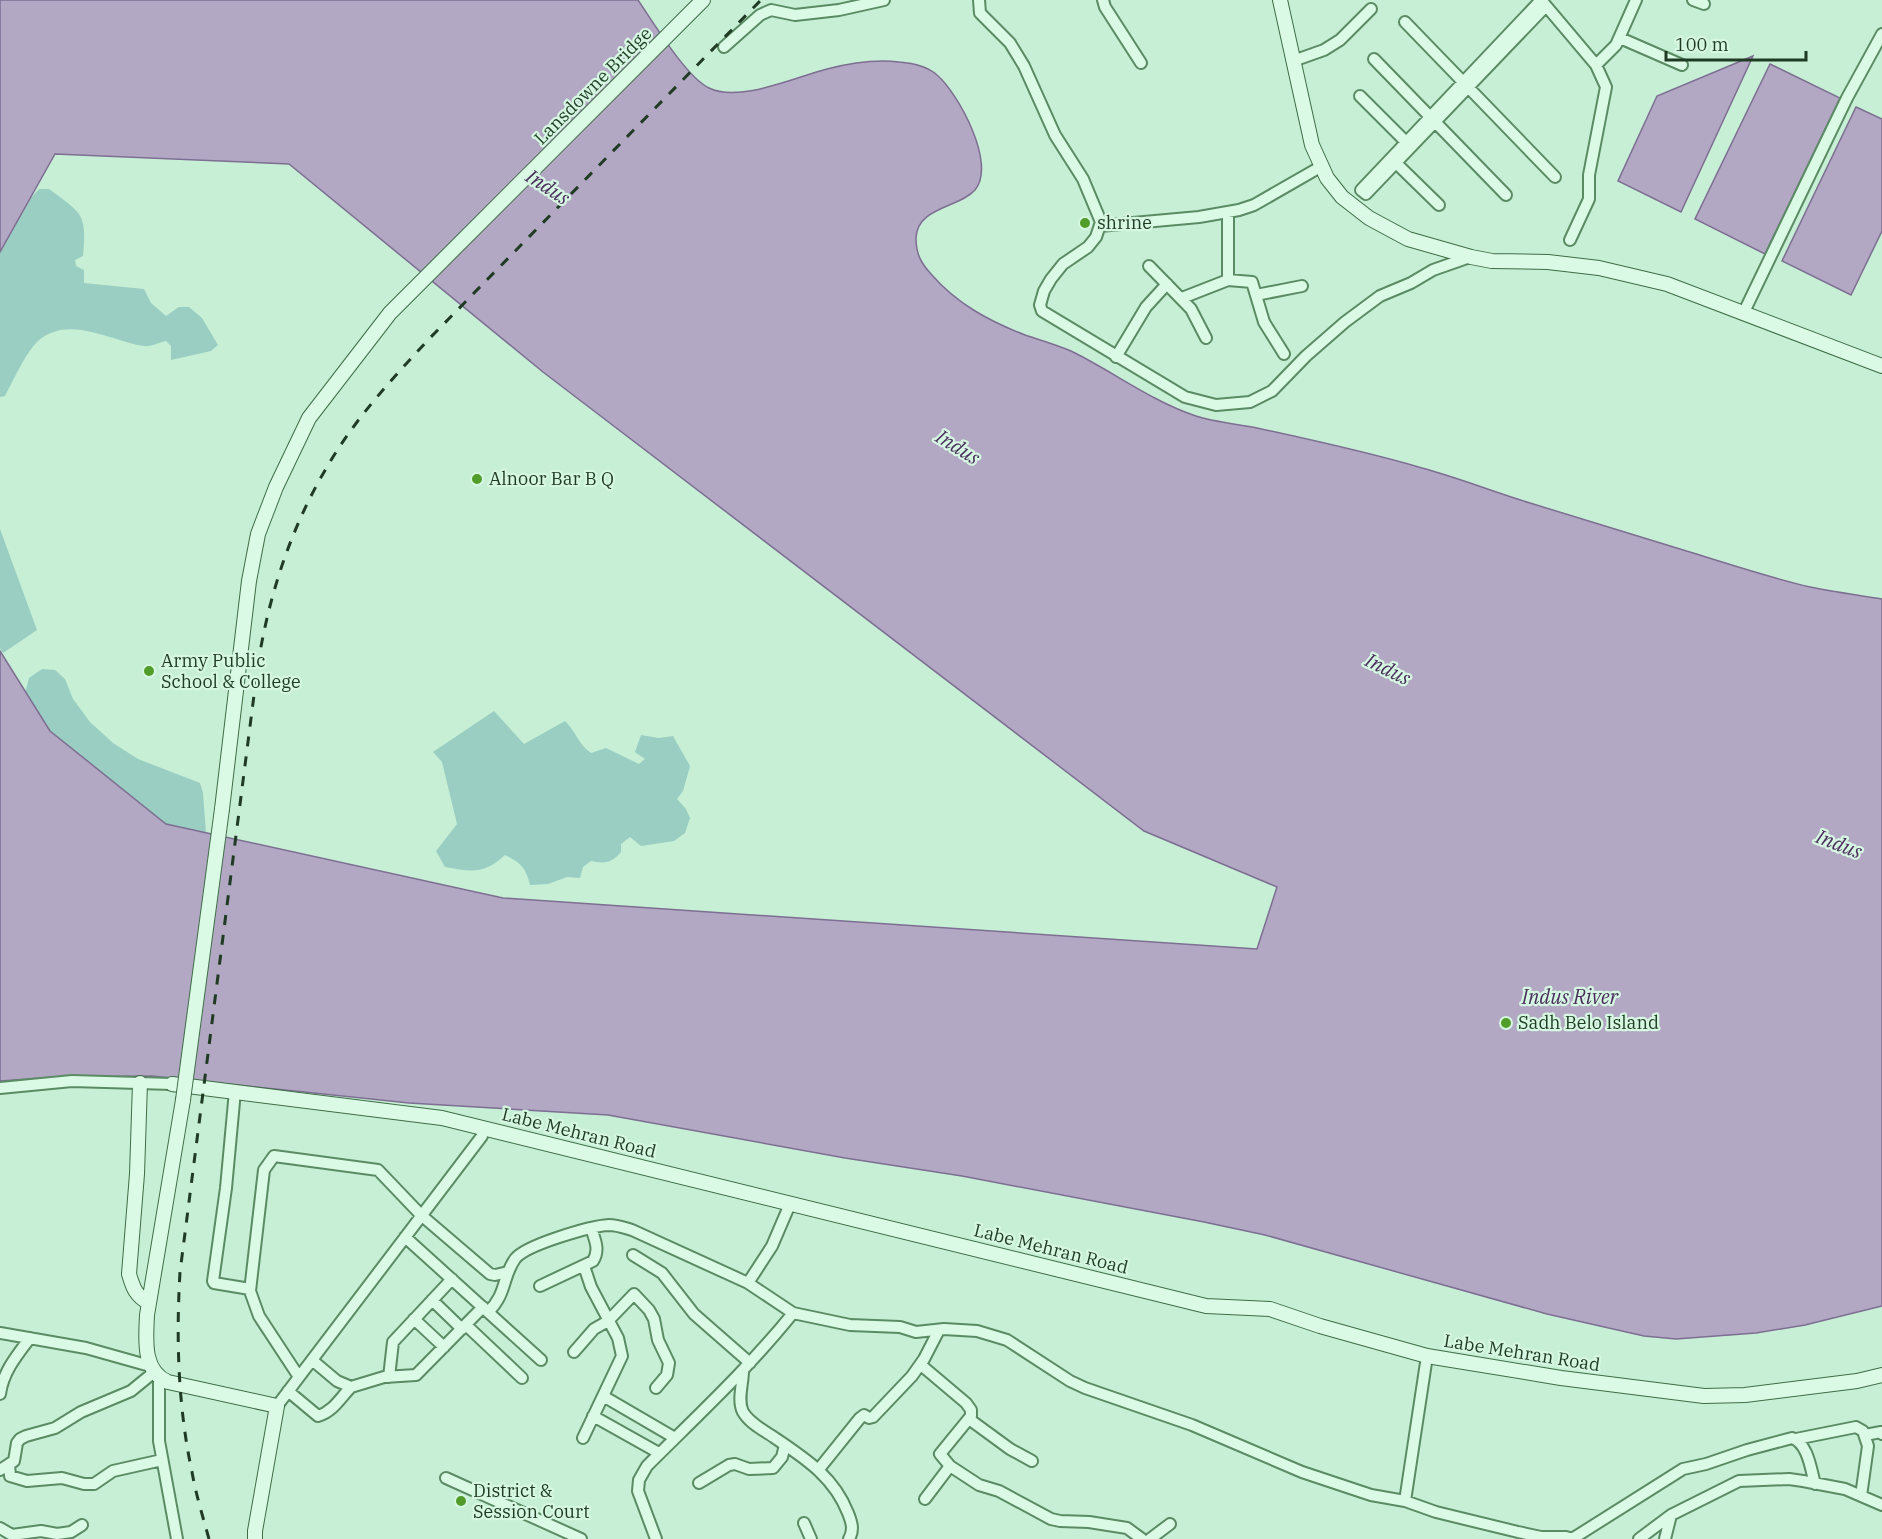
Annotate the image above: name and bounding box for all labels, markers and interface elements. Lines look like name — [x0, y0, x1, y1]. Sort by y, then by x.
street label: Lansdowne Bridge — [529, 22, 656, 149]
scale bar — [1666, 24, 1806, 62]
text: 100 m — [1675, 33, 1729, 56]
water label: Indus — [520, 162, 576, 211]
place label: shrine — [1097, 211, 1152, 234]
marker: shrine — [1078, 216, 1092, 230]
water label: Indus — [930, 422, 986, 471]
place label: Alnoor Bar B Q — [489, 467, 614, 490]
marker: Alnoor Bar B Q — [470, 472, 484, 486]
water label: Indus — [1360, 646, 1416, 691]
place label: Army Public School & College — [161, 649, 301, 693]
marker: Army Public School & College — [142, 664, 156, 678]
water label: Indus — [1811, 822, 1867, 865]
water label: Indus River — [1521, 983, 1620, 1010]
place label: Sadh Belo Island — [1518, 1011, 1659, 1034]
marker: Sadh Belo Island — [1499, 1016, 1513, 1030]
street label: Labe Mehran Road — [500, 1102, 659, 1163]
street label: Labe Mehran Road — [972, 1218, 1131, 1279]
street label: Labe Mehran Road — [1442, 1329, 1602, 1376]
place label: District & Session Court — [473, 1479, 590, 1523]
marker: District & Session Court — [454, 1494, 468, 1508]

